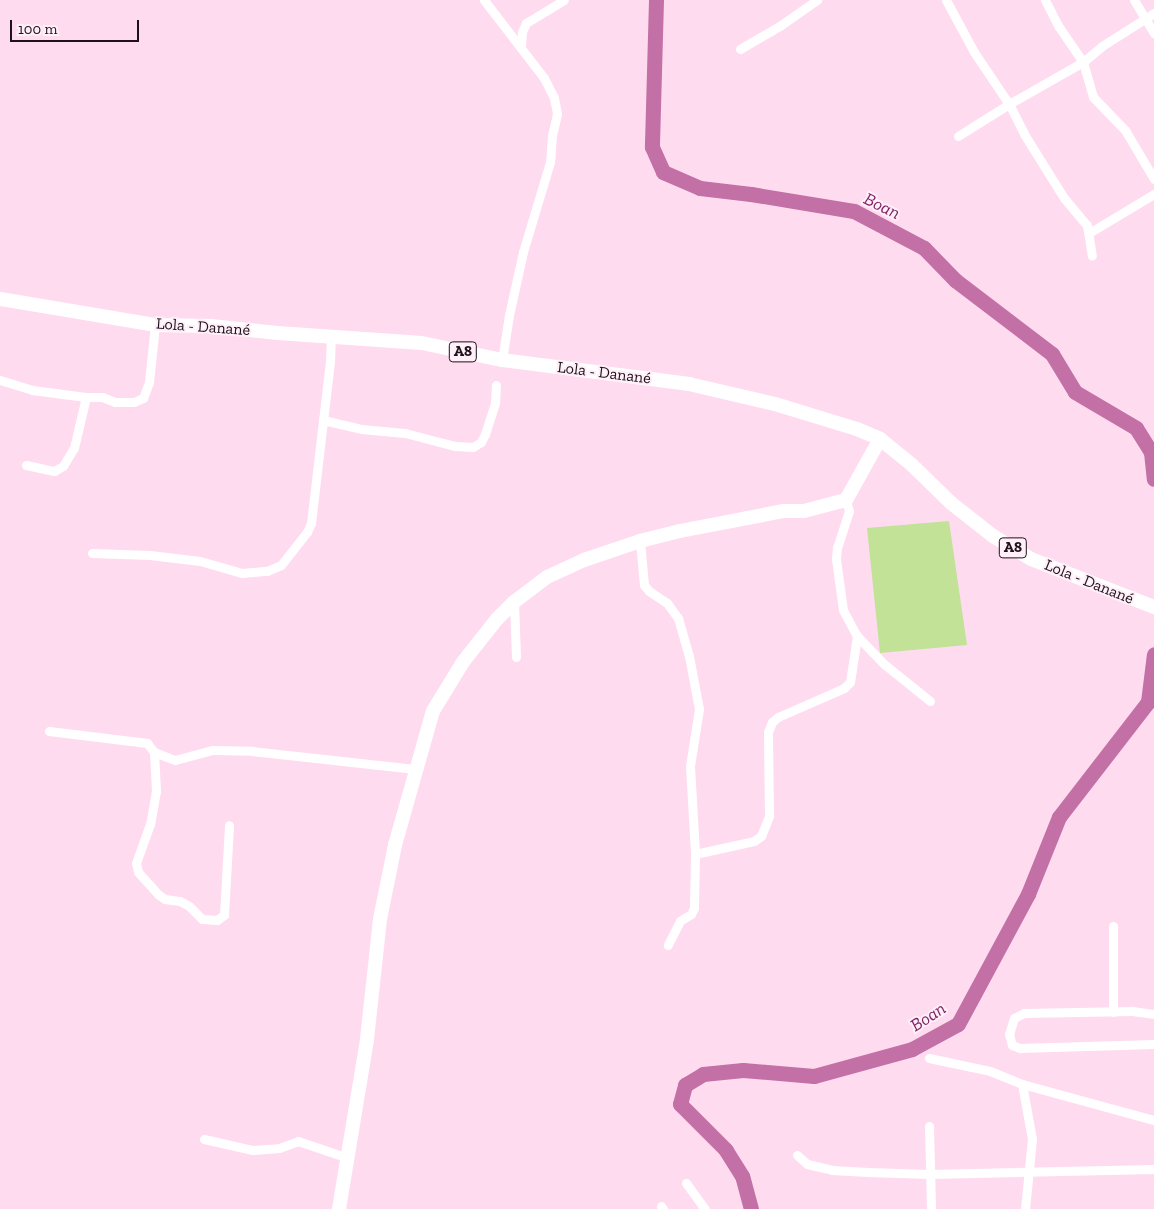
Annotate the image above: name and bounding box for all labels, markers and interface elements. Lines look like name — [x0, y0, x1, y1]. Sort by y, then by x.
scale bar — [12, 10, 141, 42]
text: 100 m — [18, 20, 57, 38]
water label: Boan — [860, 188, 904, 224]
street label: Lola - Danané — [155, 314, 251, 340]
road number: A8 — [448, 340, 478, 364]
street label: Lola - Danané — [556, 358, 652, 388]
road number: A8 — [998, 536, 1028, 560]
street label: Lola - Danané — [1042, 555, 1136, 609]
water label: Boan — [906, 998, 950, 1036]

